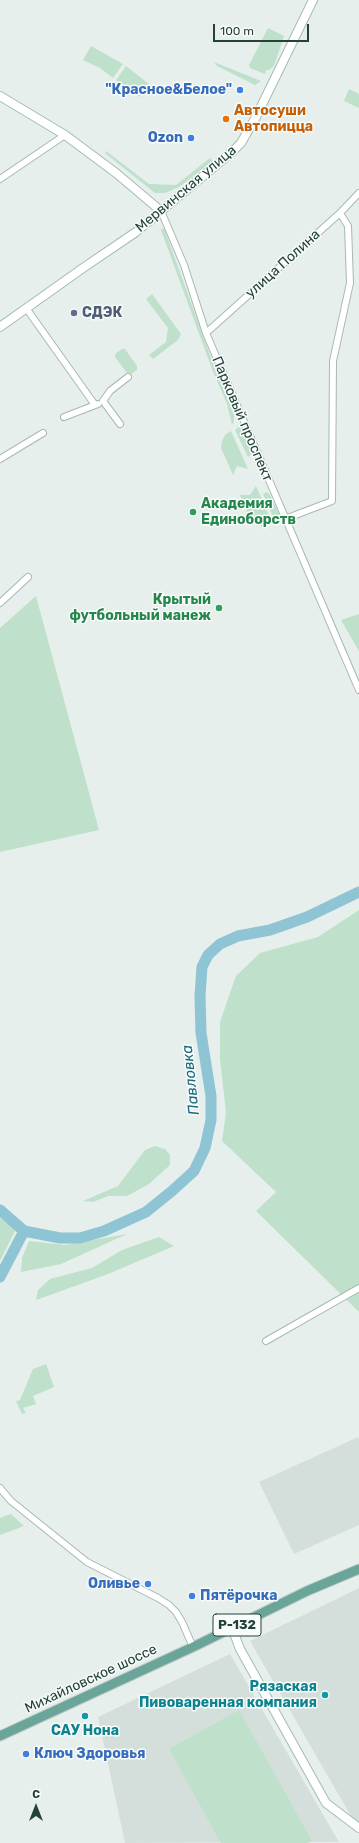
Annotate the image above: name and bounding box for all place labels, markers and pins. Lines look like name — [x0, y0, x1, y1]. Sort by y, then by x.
place label: "Красное&Белое" — [105, 82, 232, 98]
marker: "Красное&Белое" — [235, 85, 245, 95]
place label: Автосуши Автопицца — [234, 103, 313, 136]
marker: Автосуши Автопицца — [221, 114, 231, 124]
place label: Ozon — [148, 130, 183, 146]
marker: Ozon — [186, 133, 196, 143]
place label: СДЭК — [82, 305, 122, 321]
marker: СДЭК — [69, 308, 79, 318]
place label: Академия Единоборств — [201, 496, 296, 528]
marker: Академия Единоборств — [188, 507, 198, 517]
place label: Крытый футбольный манеж — [70, 592, 211, 624]
marker: Крытый футбольный манеж — [214, 603, 224, 613]
place label: Оливье — [88, 1576, 140, 1592]
marker: Оливье — [143, 1579, 153, 1589]
place label: Пятёрочка — [200, 1588, 277, 1604]
marker: Пятёрочка — [187, 1591, 197, 1601]
place label: Рязаская Пивоваренная компания — [139, 1679, 317, 1712]
marker: Рязаская Пивоваренная компания — [320, 1690, 330, 1700]
marker: САУ Нона — [80, 1711, 90, 1721]
place label: САУ Нона — [51, 1723, 119, 1739]
place label: Ключ Здоровья — [34, 1746, 146, 1762]
marker: Ключ Здоровья — [21, 1749, 31, 1759]

